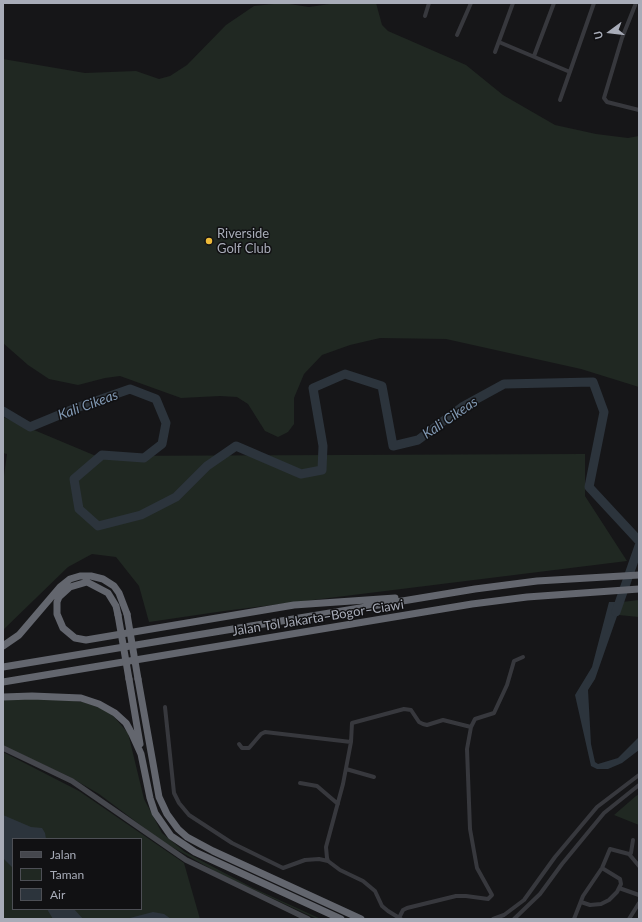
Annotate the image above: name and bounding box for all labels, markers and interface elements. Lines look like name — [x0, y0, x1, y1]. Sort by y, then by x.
north arrow — [590, 12, 630, 52]
text: U — [591, 30, 605, 41]
place label: Riverside Golf Club — [217, 226, 271, 257]
marker: Riverside Golf Club — [204, 236, 214, 246]
water label: Kali Cikeas — [56, 386, 120, 424]
water label: Kali Cikeas — [419, 393, 481, 443]
street label: Jalan Tol Jakarta–Bogor–Ciawi — [231, 597, 405, 639]
legend — [12, 838, 142, 910]
text: Jalan — [50, 847, 76, 862]
text: Taman — [50, 867, 84, 882]
text: Air — [50, 887, 65, 902]

